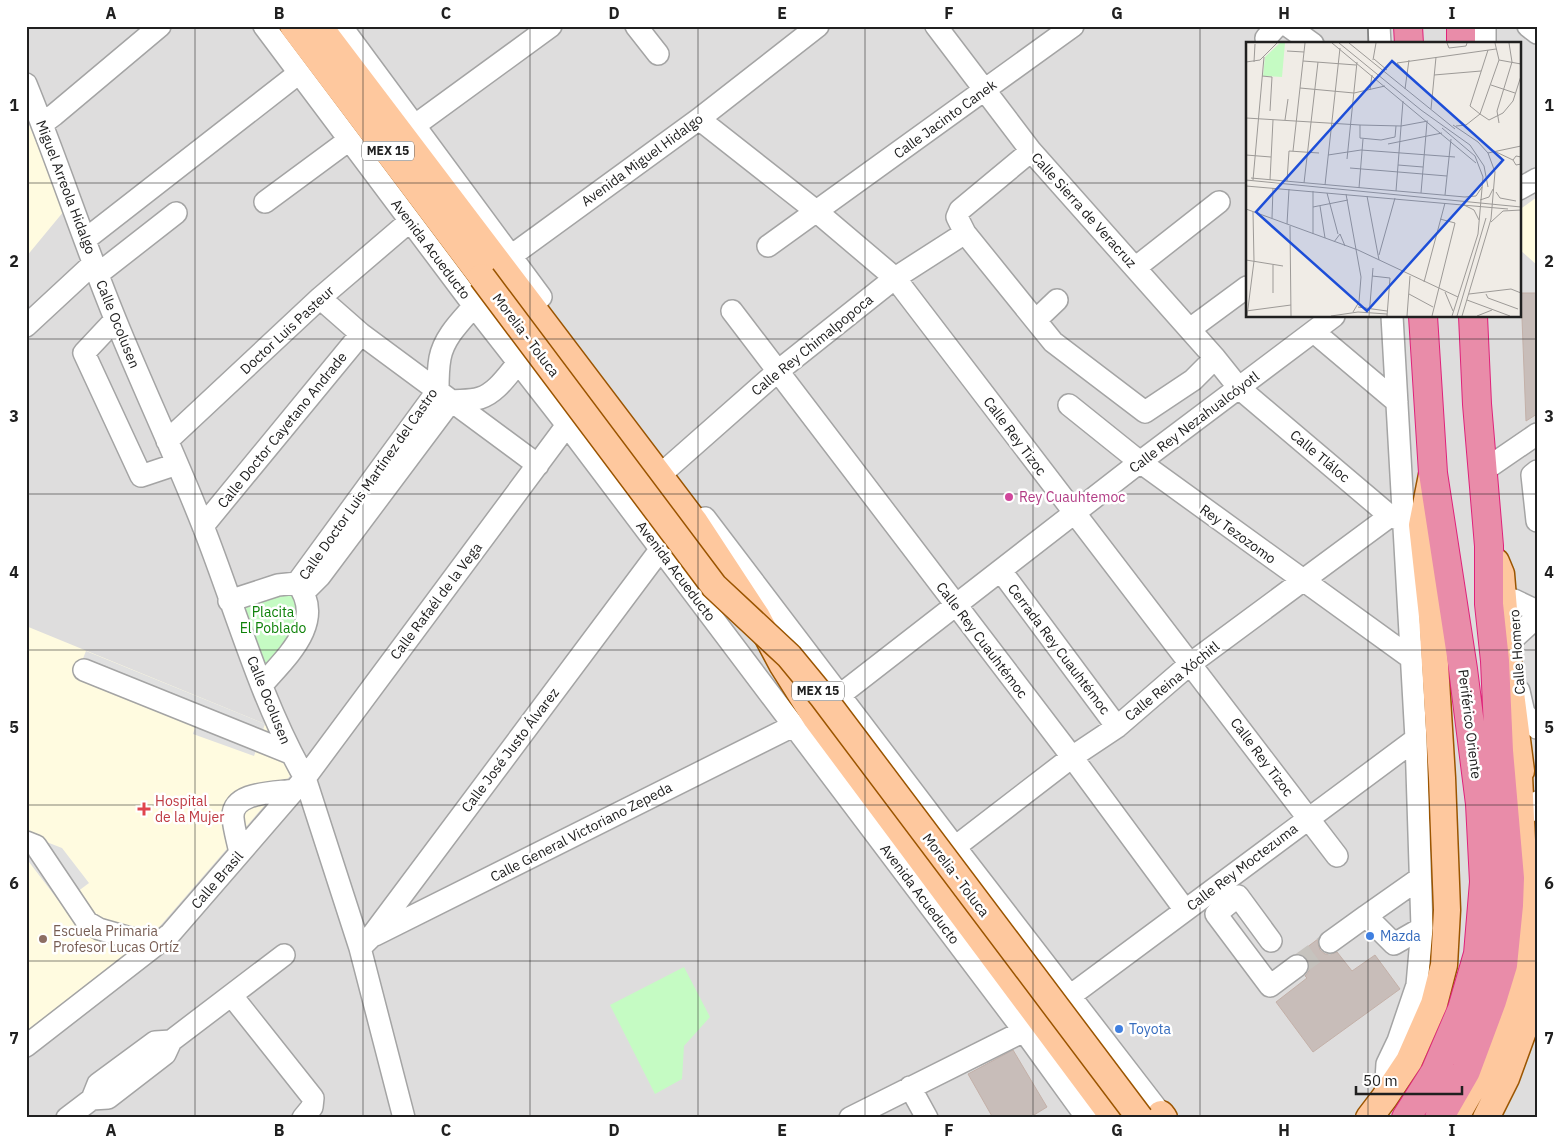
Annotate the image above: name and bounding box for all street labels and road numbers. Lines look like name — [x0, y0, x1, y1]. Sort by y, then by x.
street label: Calle Jacinto Canek — [890, 75, 1001, 162]
street label: Avenida Miguel Hidalgo — [577, 110, 707, 210]
street label: Miguel Arreola Hidalgo — [32, 117, 100, 257]
road number: MEX 15 — [362, 142, 414, 160]
street label: Calle Sierra de Veracruz — [1027, 149, 1141, 272]
street label: Avenida Acueducto — [387, 195, 475, 303]
street label: Calle Ocolusen — [92, 277, 144, 371]
street label: Doctor Luis Pasteur — [236, 282, 338, 378]
street label: Morelia - Toluca — [489, 290, 564, 381]
street label: Calle Rey Chimalpopoca — [747, 290, 877, 400]
street label: Calle Doctor Cayetano Andrade — [213, 348, 351, 512]
street label: Calle Rey Nezahualcóyotl — [1125, 367, 1263, 477]
street label: Calle Doctor Luis Martínez del Castro — [295, 385, 441, 583]
street label: Calle Rey Tizoc — [979, 393, 1051, 479]
street label: Calle Tláloc — [1286, 426, 1354, 486]
street label: Rey Tezozomo — [1196, 500, 1280, 568]
street label: Avenida Acueducto — [632, 517, 720, 625]
street label: Calle Rafaél de la Vega — [386, 538, 486, 663]
street label: Calle Rey Cuauhtémoc — [932, 578, 1032, 702]
street label: Cerrada Rey Cuauhtémoc — [1004, 580, 1114, 718]
street label: Calle Homero — [1505, 609, 1529, 695]
street label: Calle Reina Xóchitl — [1121, 637, 1223, 725]
street label: Calle Ocolusen — [243, 653, 295, 747]
street label: Periférico Oriente — [1454, 668, 1486, 780]
road number: MEX 15 — [792, 681, 844, 700]
street label: Calle José Justo Álvarez — [456, 683, 563, 816]
street label: Calle Rey Tizoc — [1226, 714, 1298, 800]
street label: Calle General Victoriano Zepeda — [487, 778, 675, 886]
street label: Calle Rey Moctezuma — [1183, 819, 1301, 915]
street label: Morelia - Toluca — [919, 830, 994, 921]
street label: Avenida Acueducto — [876, 840, 964, 948]
street label: Calle Brasil — [187, 847, 247, 913]

